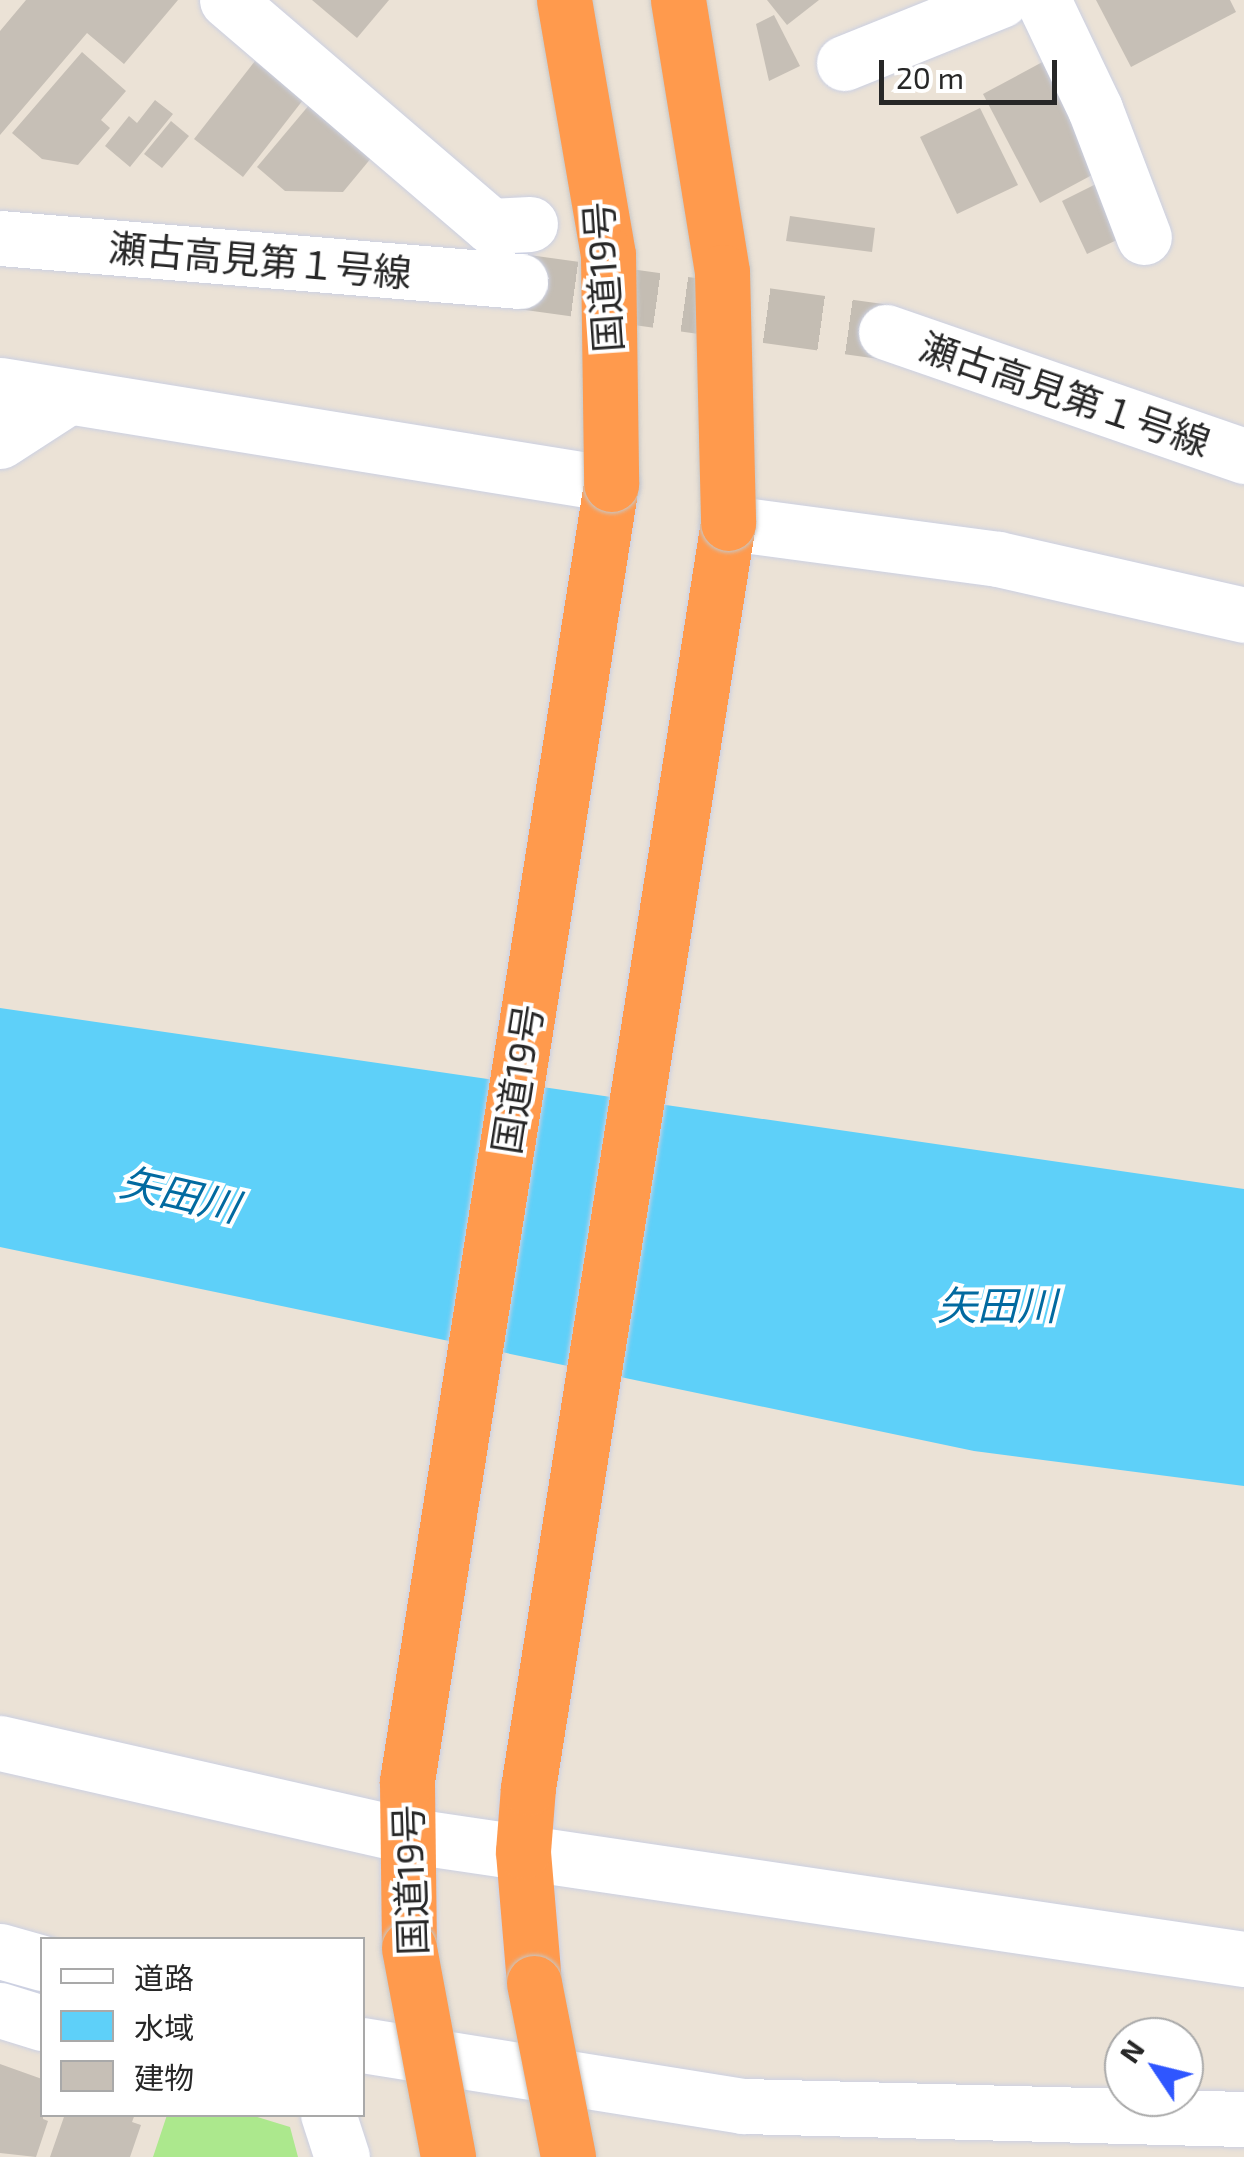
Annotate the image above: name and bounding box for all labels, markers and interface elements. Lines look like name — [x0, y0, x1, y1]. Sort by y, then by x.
scale bar — [884, 40, 1062, 102]
text: 20 m — [896, 59, 964, 95]
street label: 国道19号 — [575, 200, 631, 354]
street label: 瀬古高見第１号線 — [107, 224, 413, 296]
street label: 瀬古高見第１号線 — [914, 323, 1216, 465]
street label: 国道19号 — [483, 1001, 551, 1157]
water label: 矢田川 — [116, 1156, 244, 1230]
water label: 矢田川 — [937, 1280, 1057, 1328]
street label: 国道19号 — [385, 1804, 435, 1956]
legend — [40, 1937, 365, 2117]
text: 道路 — [134, 1959, 194, 1995]
text: 水域 — [134, 2009, 194, 2045]
north arrow — [1104, 2017, 1204, 2117]
text: N — [1111, 2033, 1151, 2069]
text: 建物 — [134, 2059, 194, 2095]

